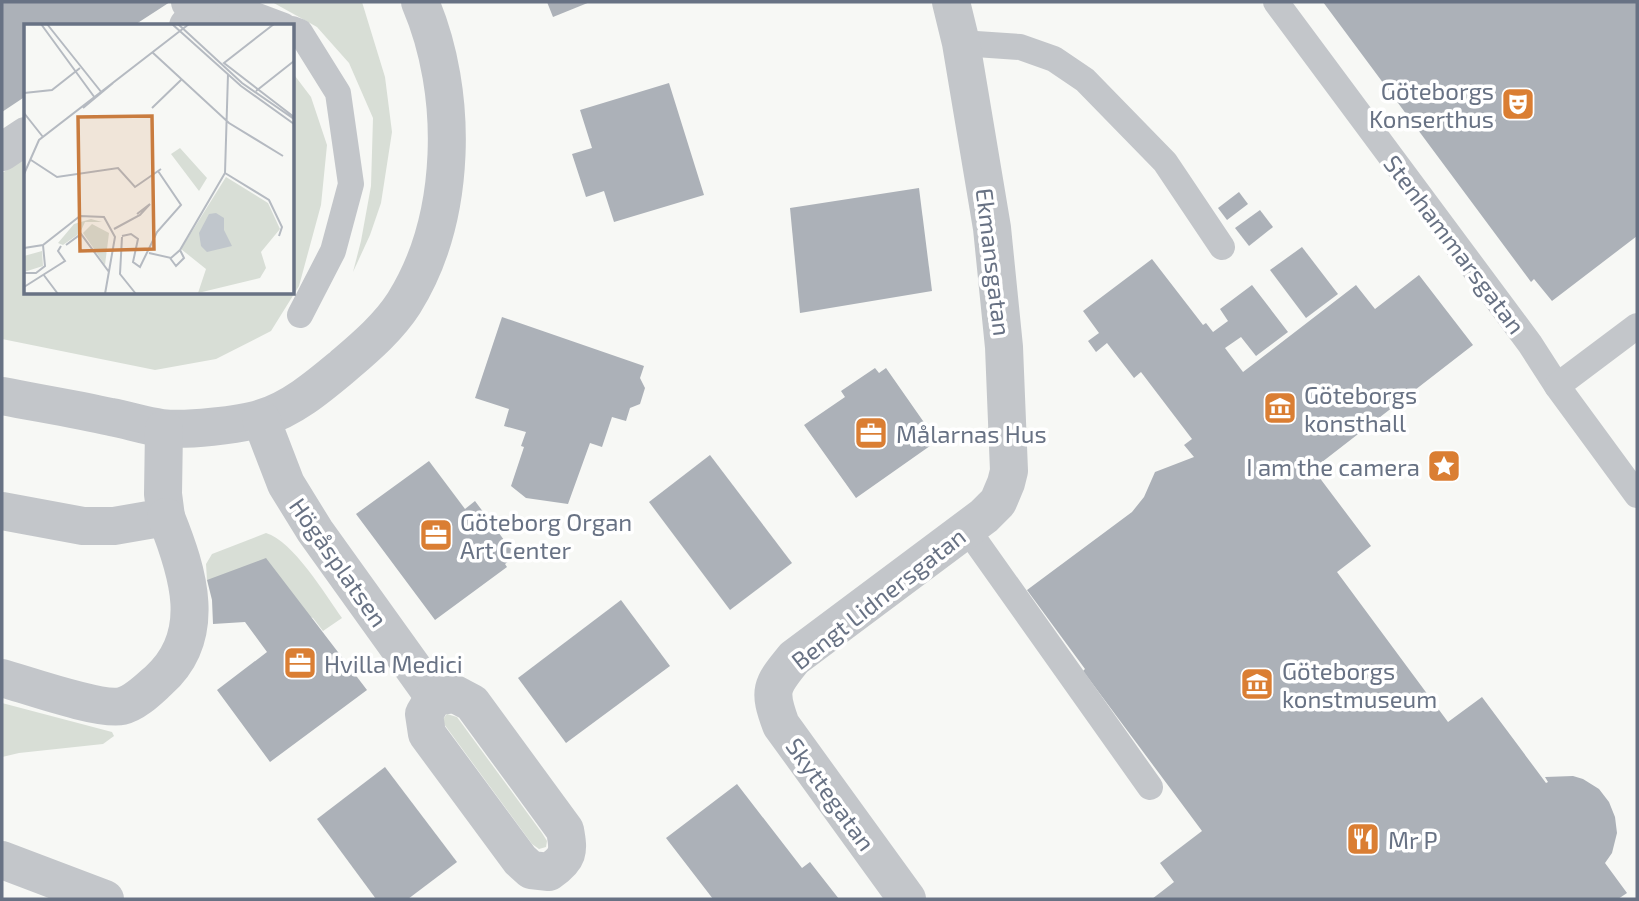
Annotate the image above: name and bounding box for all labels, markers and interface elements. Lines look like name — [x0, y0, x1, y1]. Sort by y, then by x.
inset map — [24, 24, 294, 294]
place label: Göteborgs Konserthus — [1369, 76, 1494, 133]
theatre icon: Göteborgs Konserthus — [1499, 85, 1537, 123]
street label: Stenhammarsgatan — [1378, 149, 1532, 339]
street label: Ekmansgatan — [971, 186, 1017, 338]
place label: Göteborgs konsthall — [1304, 380, 1417, 437]
museum icon: Göteborgs konsthall — [1261, 389, 1299, 427]
office icon: Målarnas Hus — [852, 414, 890, 452]
place label: Målarnas Hus — [896, 419, 1047, 448]
place icon: I am the camera — [1425, 447, 1463, 485]
place label: I am the camera — [1246, 452, 1420, 481]
street label: Högåsplatsen — [284, 492, 394, 632]
place label: Göteborg Organ Art Center — [460, 507, 632, 564]
office icon: Göteborg Organ Art Center — [417, 516, 455, 554]
street label: Bengt Lidnersgatan — [785, 521, 971, 675]
office icon: Hvilla Medici — [281, 644, 319, 682]
place label: Hvilla Medici — [324, 649, 463, 678]
place label: Göteborgs konstmuseum — [1282, 656, 1437, 713]
museum icon: Göteborgs konstmuseum — [1238, 665, 1276, 703]
street label: Skyttegatan — [780, 732, 882, 856]
restaurant icon: Mr P — [1344, 820, 1382, 858]
place label: Mr P — [1388, 825, 1438, 854]

